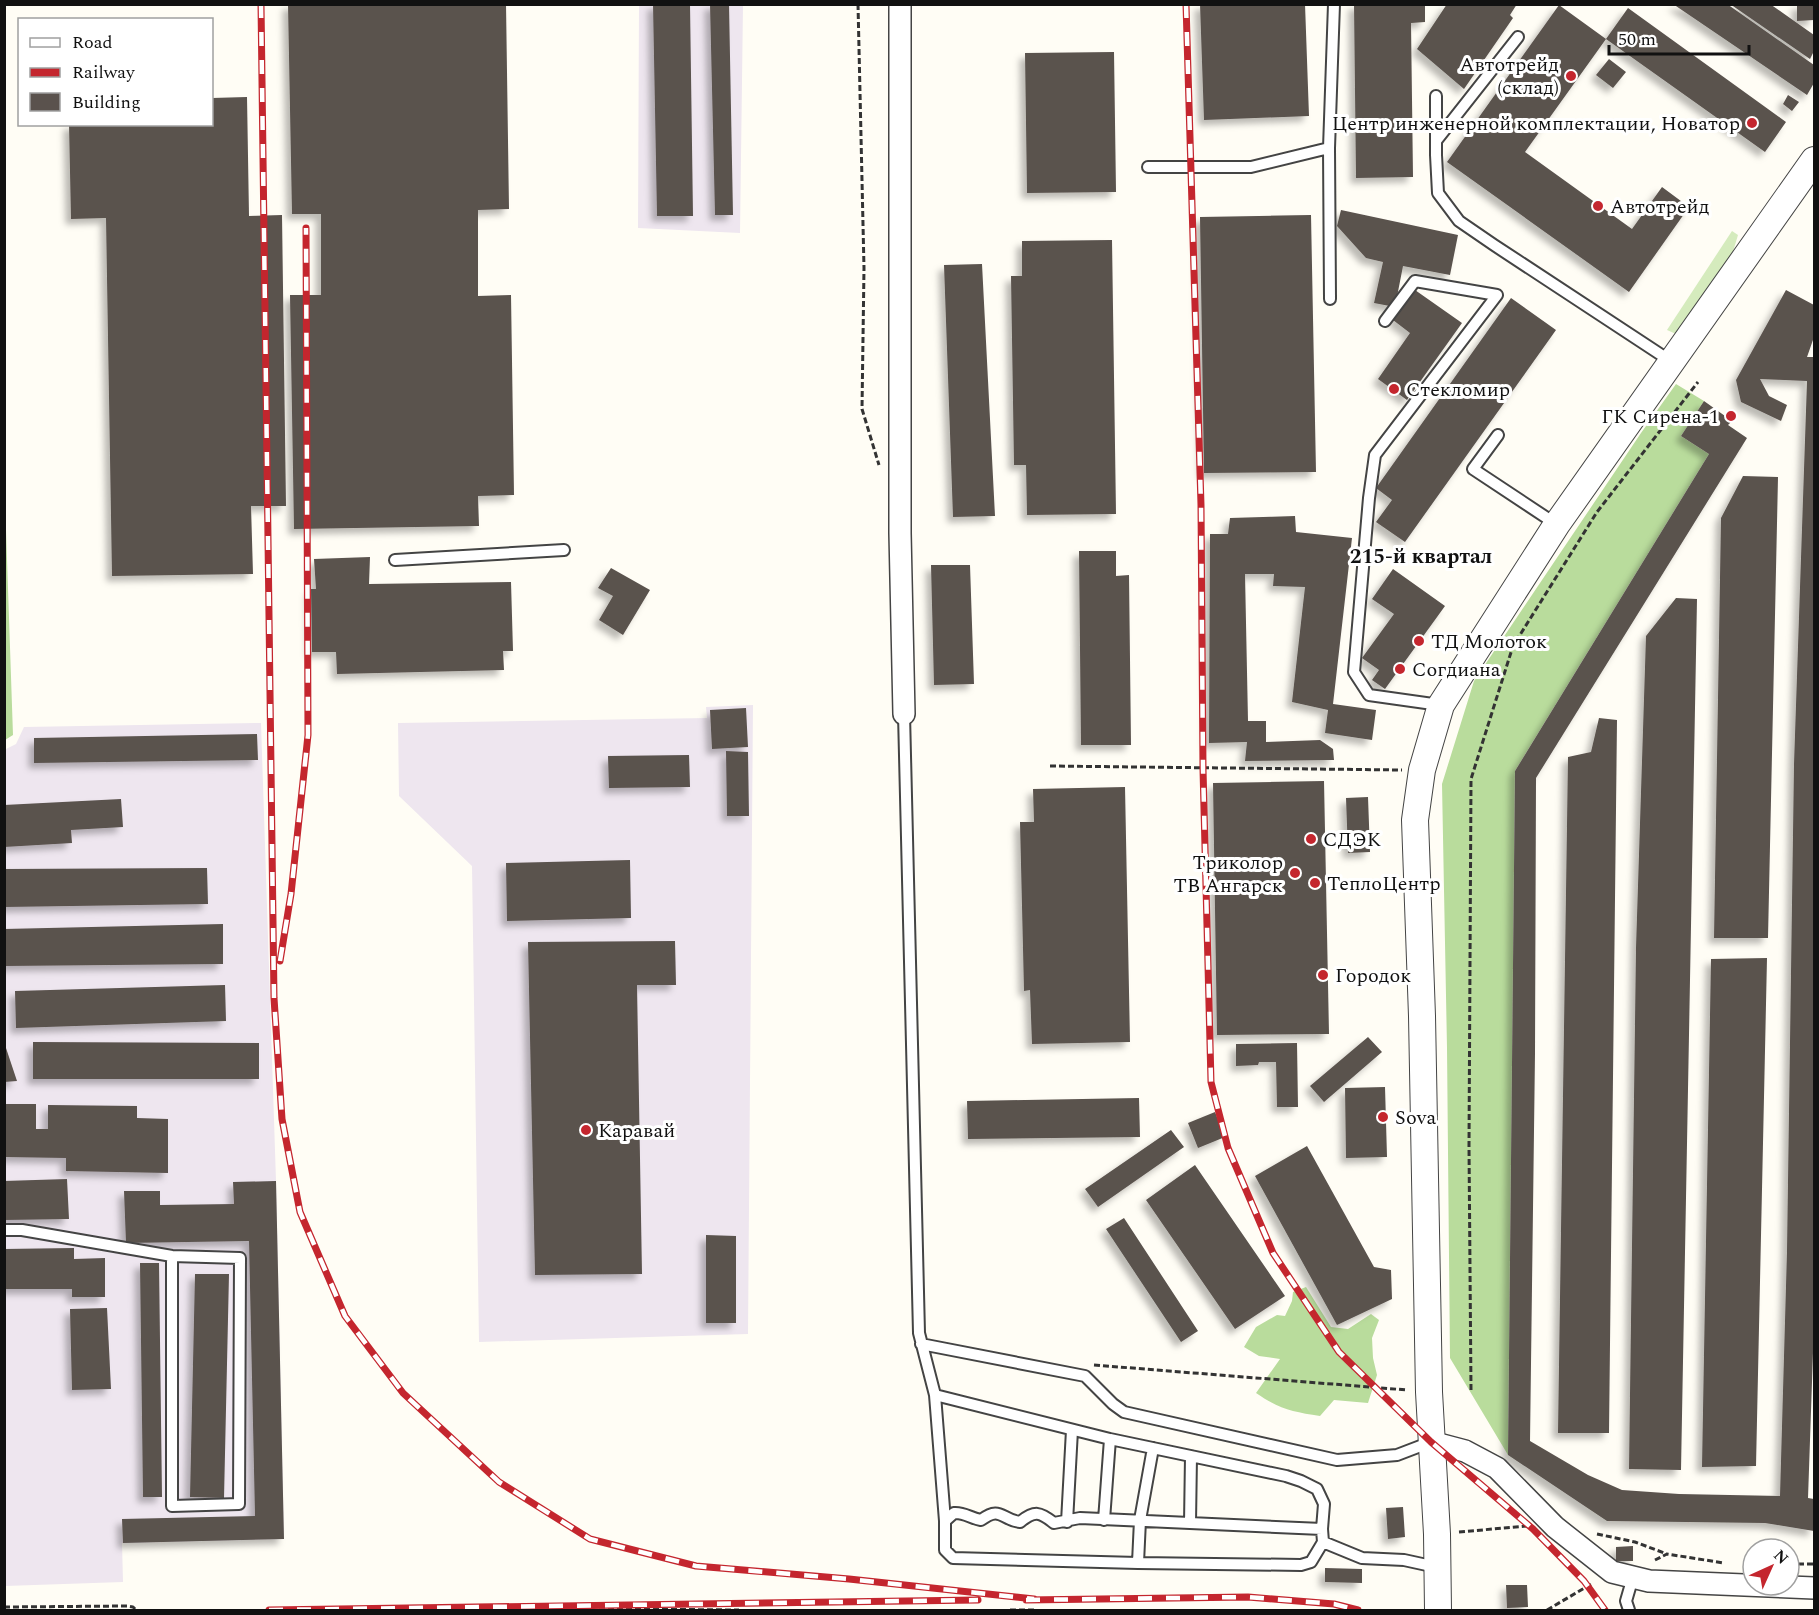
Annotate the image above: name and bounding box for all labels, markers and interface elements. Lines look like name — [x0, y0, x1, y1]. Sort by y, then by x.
legend — [18, 18, 213, 126]
scale bar — [1609, 18, 1748, 56]
text: 50 m — [1618, 26, 1656, 53]
text: Road — [72, 29, 113, 56]
place label: Автотрейд (склад) — [1460, 50, 1559, 103]
text: Railway — [72, 59, 136, 86]
marker: Автотрейд (склад) — [1564, 69, 1578, 83]
text: Building — [72, 89, 141, 116]
place label: Центр инженерной комплектации, Новатор — [1332, 109, 1740, 139]
marker: Центр инженерной комплектации, Новатор — [1745, 116, 1759, 130]
place label: Автотрейд — [1610, 192, 1709, 222]
marker: Автотрейд — [1591, 199, 1605, 213]
place label: Стекломир — [1406, 375, 1510, 405]
marker: Стекломир — [1387, 382, 1401, 396]
place label: ГК Сирена-1 — [1601, 402, 1719, 432]
marker: ГК Сирена-1 — [1724, 409, 1738, 423]
district label: 215-й квартал — [1350, 541, 1492, 573]
place label: ТД Молоток — [1431, 627, 1547, 657]
marker: ТД Молоток — [1412, 634, 1426, 648]
place label: Согдиана — [1412, 655, 1501, 685]
marker: Согдиана — [1393, 662, 1407, 676]
place label: СДЭК — [1323, 825, 1382, 855]
marker: СДЭК — [1304, 832, 1318, 846]
place label: Триколор ТВ Ангарск — [1173, 848, 1283, 901]
marker: Триколор ТВ Ангарск — [1288, 866, 1302, 880]
place label: ТеплоЦентр — [1327, 869, 1441, 899]
marker: ТеплоЦентр — [1308, 876, 1322, 890]
place label: Городок — [1335, 961, 1411, 991]
marker: Городок — [1316, 968, 1330, 982]
place label: Sova — [1395, 1103, 1436, 1133]
marker: Sova — [1376, 1110, 1390, 1124]
place label: Каравай — [598, 1116, 675, 1146]
marker: Каравай — [579, 1123, 593, 1137]
north arrow — [1741, 1537, 1801, 1597]
text: N — [1768, 1544, 1794, 1570]

